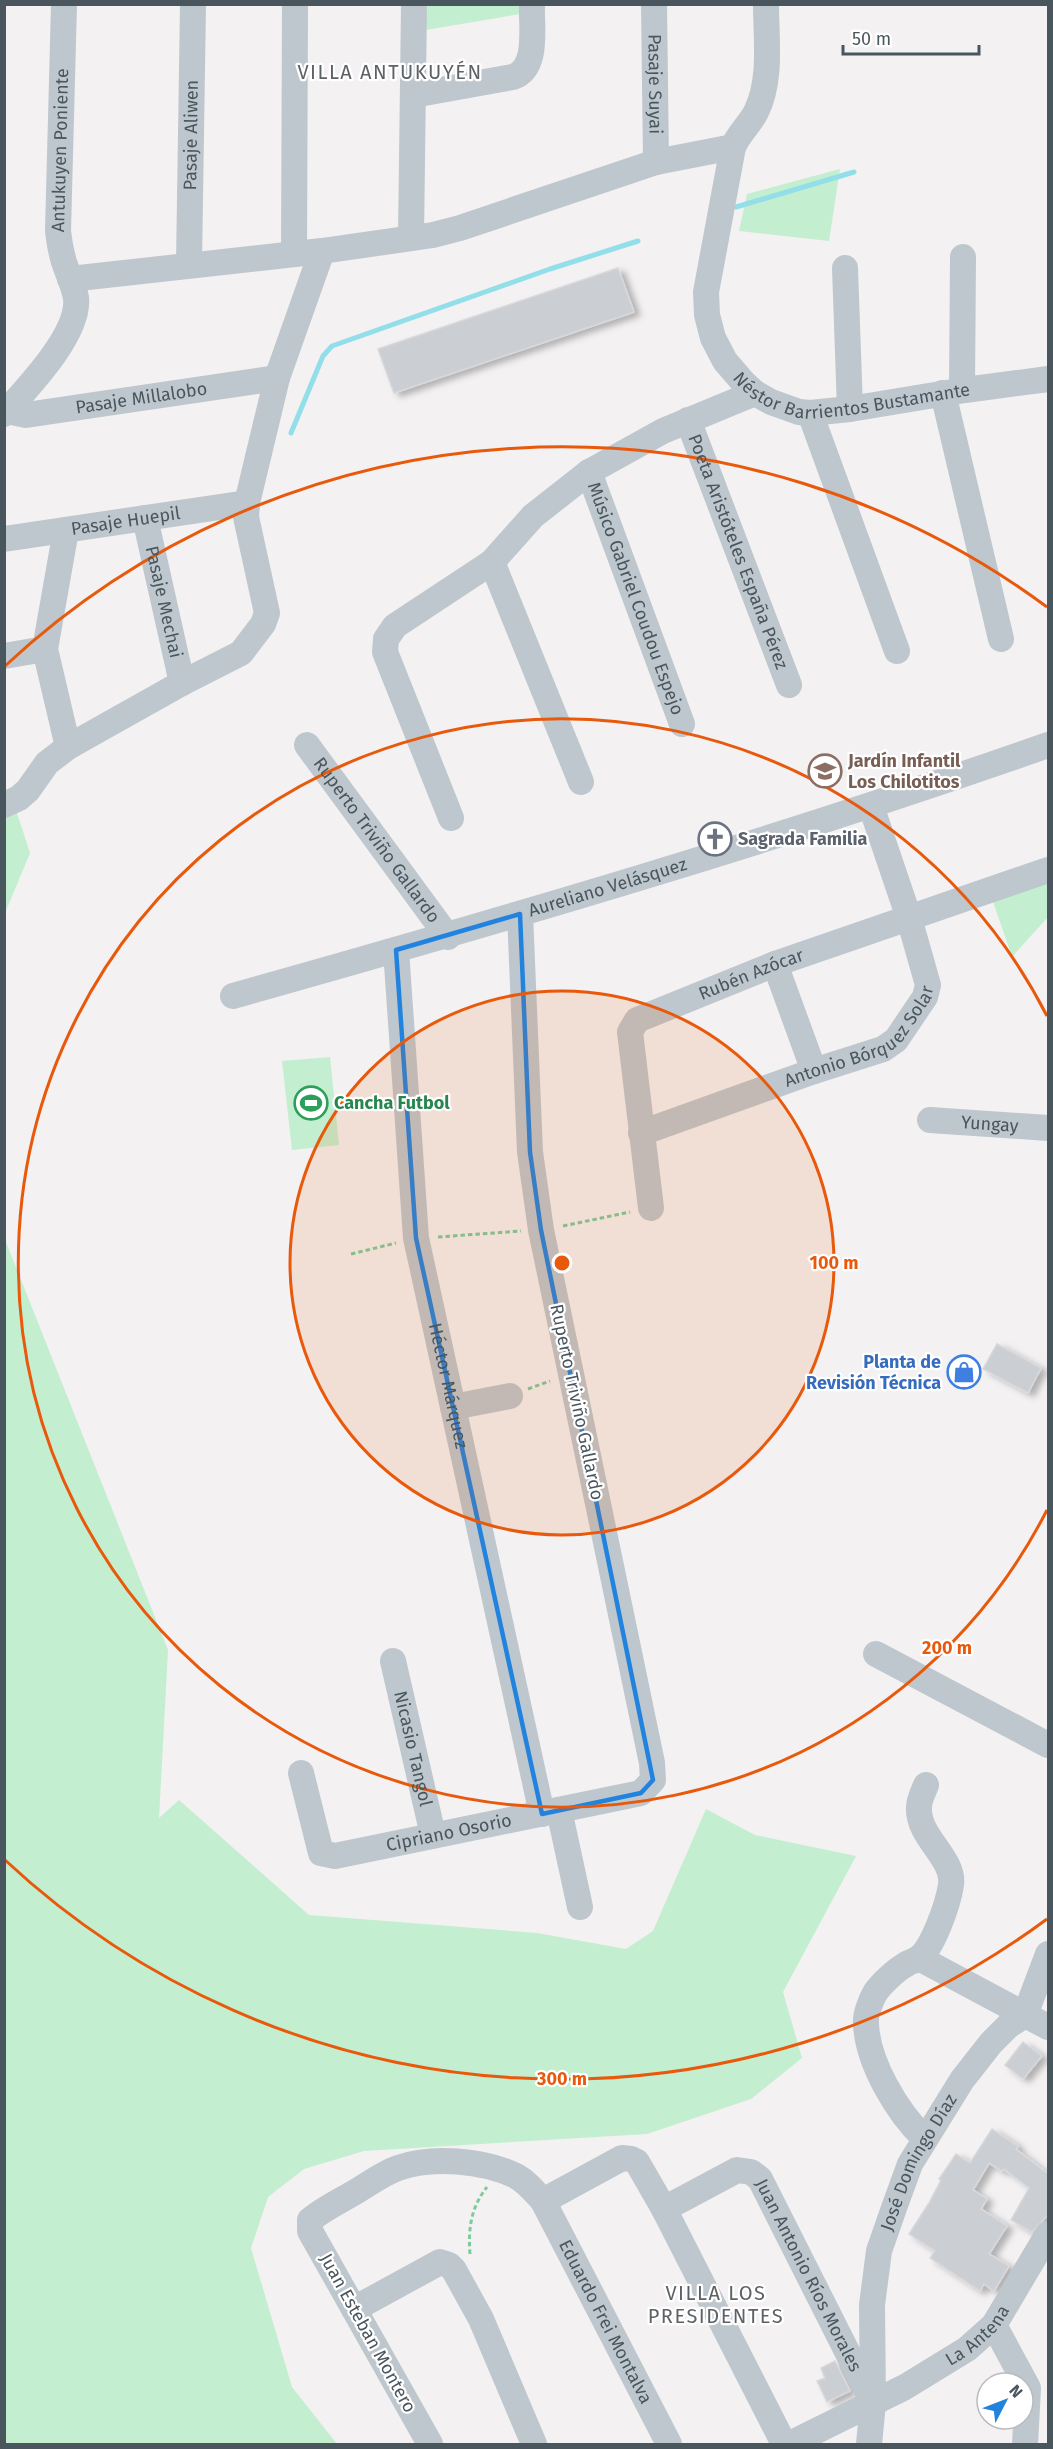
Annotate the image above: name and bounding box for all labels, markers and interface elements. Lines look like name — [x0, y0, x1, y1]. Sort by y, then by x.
scale bar — [843, 18, 980, 56]
text: 50 m — [852, 28, 891, 50]
street label: Pasaje Suyai — [643, 34, 667, 134]
district label: VILLA ANTUKUYÉN — [297, 60, 483, 84]
street label: Antukuyen Poniente — [47, 68, 73, 232]
street label: Pasaje Aliwen — [179, 80, 203, 190]
street label: Néstor Barrientos Bustamante — [728, 367, 972, 424]
street label: Pasaje Millalobo — [74, 377, 209, 419]
street label: Poeta Aristóteles España Pérez — [683, 431, 793, 673]
street label: Músico Gabriel Coudou Espejo — [583, 479, 689, 718]
street label: Pasaje Huepil — [70, 502, 182, 540]
street label: Pasaje Mechai — [141, 544, 187, 660]
place label: Jardín Infantil Los Chilotitos — [847, 750, 961, 793]
street label: Ruperto Triviño Gallardo — [309, 753, 445, 927]
school or university icon: Jardín Infantil Los Chilotitos — [807, 753, 843, 789]
church icon: Sagrada Familia — [697, 821, 733, 857]
place label: Sagrada Familia — [738, 828, 868, 850]
street label: Aureliano Velásquez — [526, 853, 690, 922]
street label: Rubén Azócar — [695, 944, 806, 1005]
street label: Antonio Bórquez Solar — [781, 983, 938, 1092]
sports icon: Cancha Futbol — [293, 1085, 329, 1121]
place label: Cancha Futbol — [334, 1092, 450, 1114]
street label: Yungay — [960, 1111, 1019, 1137]
text: 100 m — [810, 1252, 858, 1274]
centre of rings — [552, 1253, 572, 1273]
street label: Ruperto Triviño Gallardo — [545, 1302, 609, 1502]
street label: Héctor Márquez — [424, 1321, 473, 1451]
place label: Planta de Revisión Técnica — [806, 1351, 941, 1394]
shop icon: Planta de Revisión Técnica — [946, 1354, 982, 1390]
text: 200 m — [922, 1637, 972, 1659]
street label: Nicasio Tangol — [389, 1689, 437, 1809]
street label: Cipriano Osorio — [384, 1809, 513, 1856]
text: 300 m — [536, 2068, 587, 2090]
street label: José Domingo Díaz — [876, 2090, 962, 2234]
street label: Juan Antonio Ríos Morales — [751, 2175, 866, 2375]
street label: Eduardo Frei Montalva — [554, 2236, 657, 2407]
street label: Juan Esteban Montero — [315, 2250, 421, 2416]
district label: VILLA LOS PRESIDENTES — [648, 2281, 784, 2328]
street label: La Antena — [941, 2301, 1014, 2371]
north arrow — [975, 2371, 1035, 2431]
text: N — [1005, 2381, 1026, 2402]

